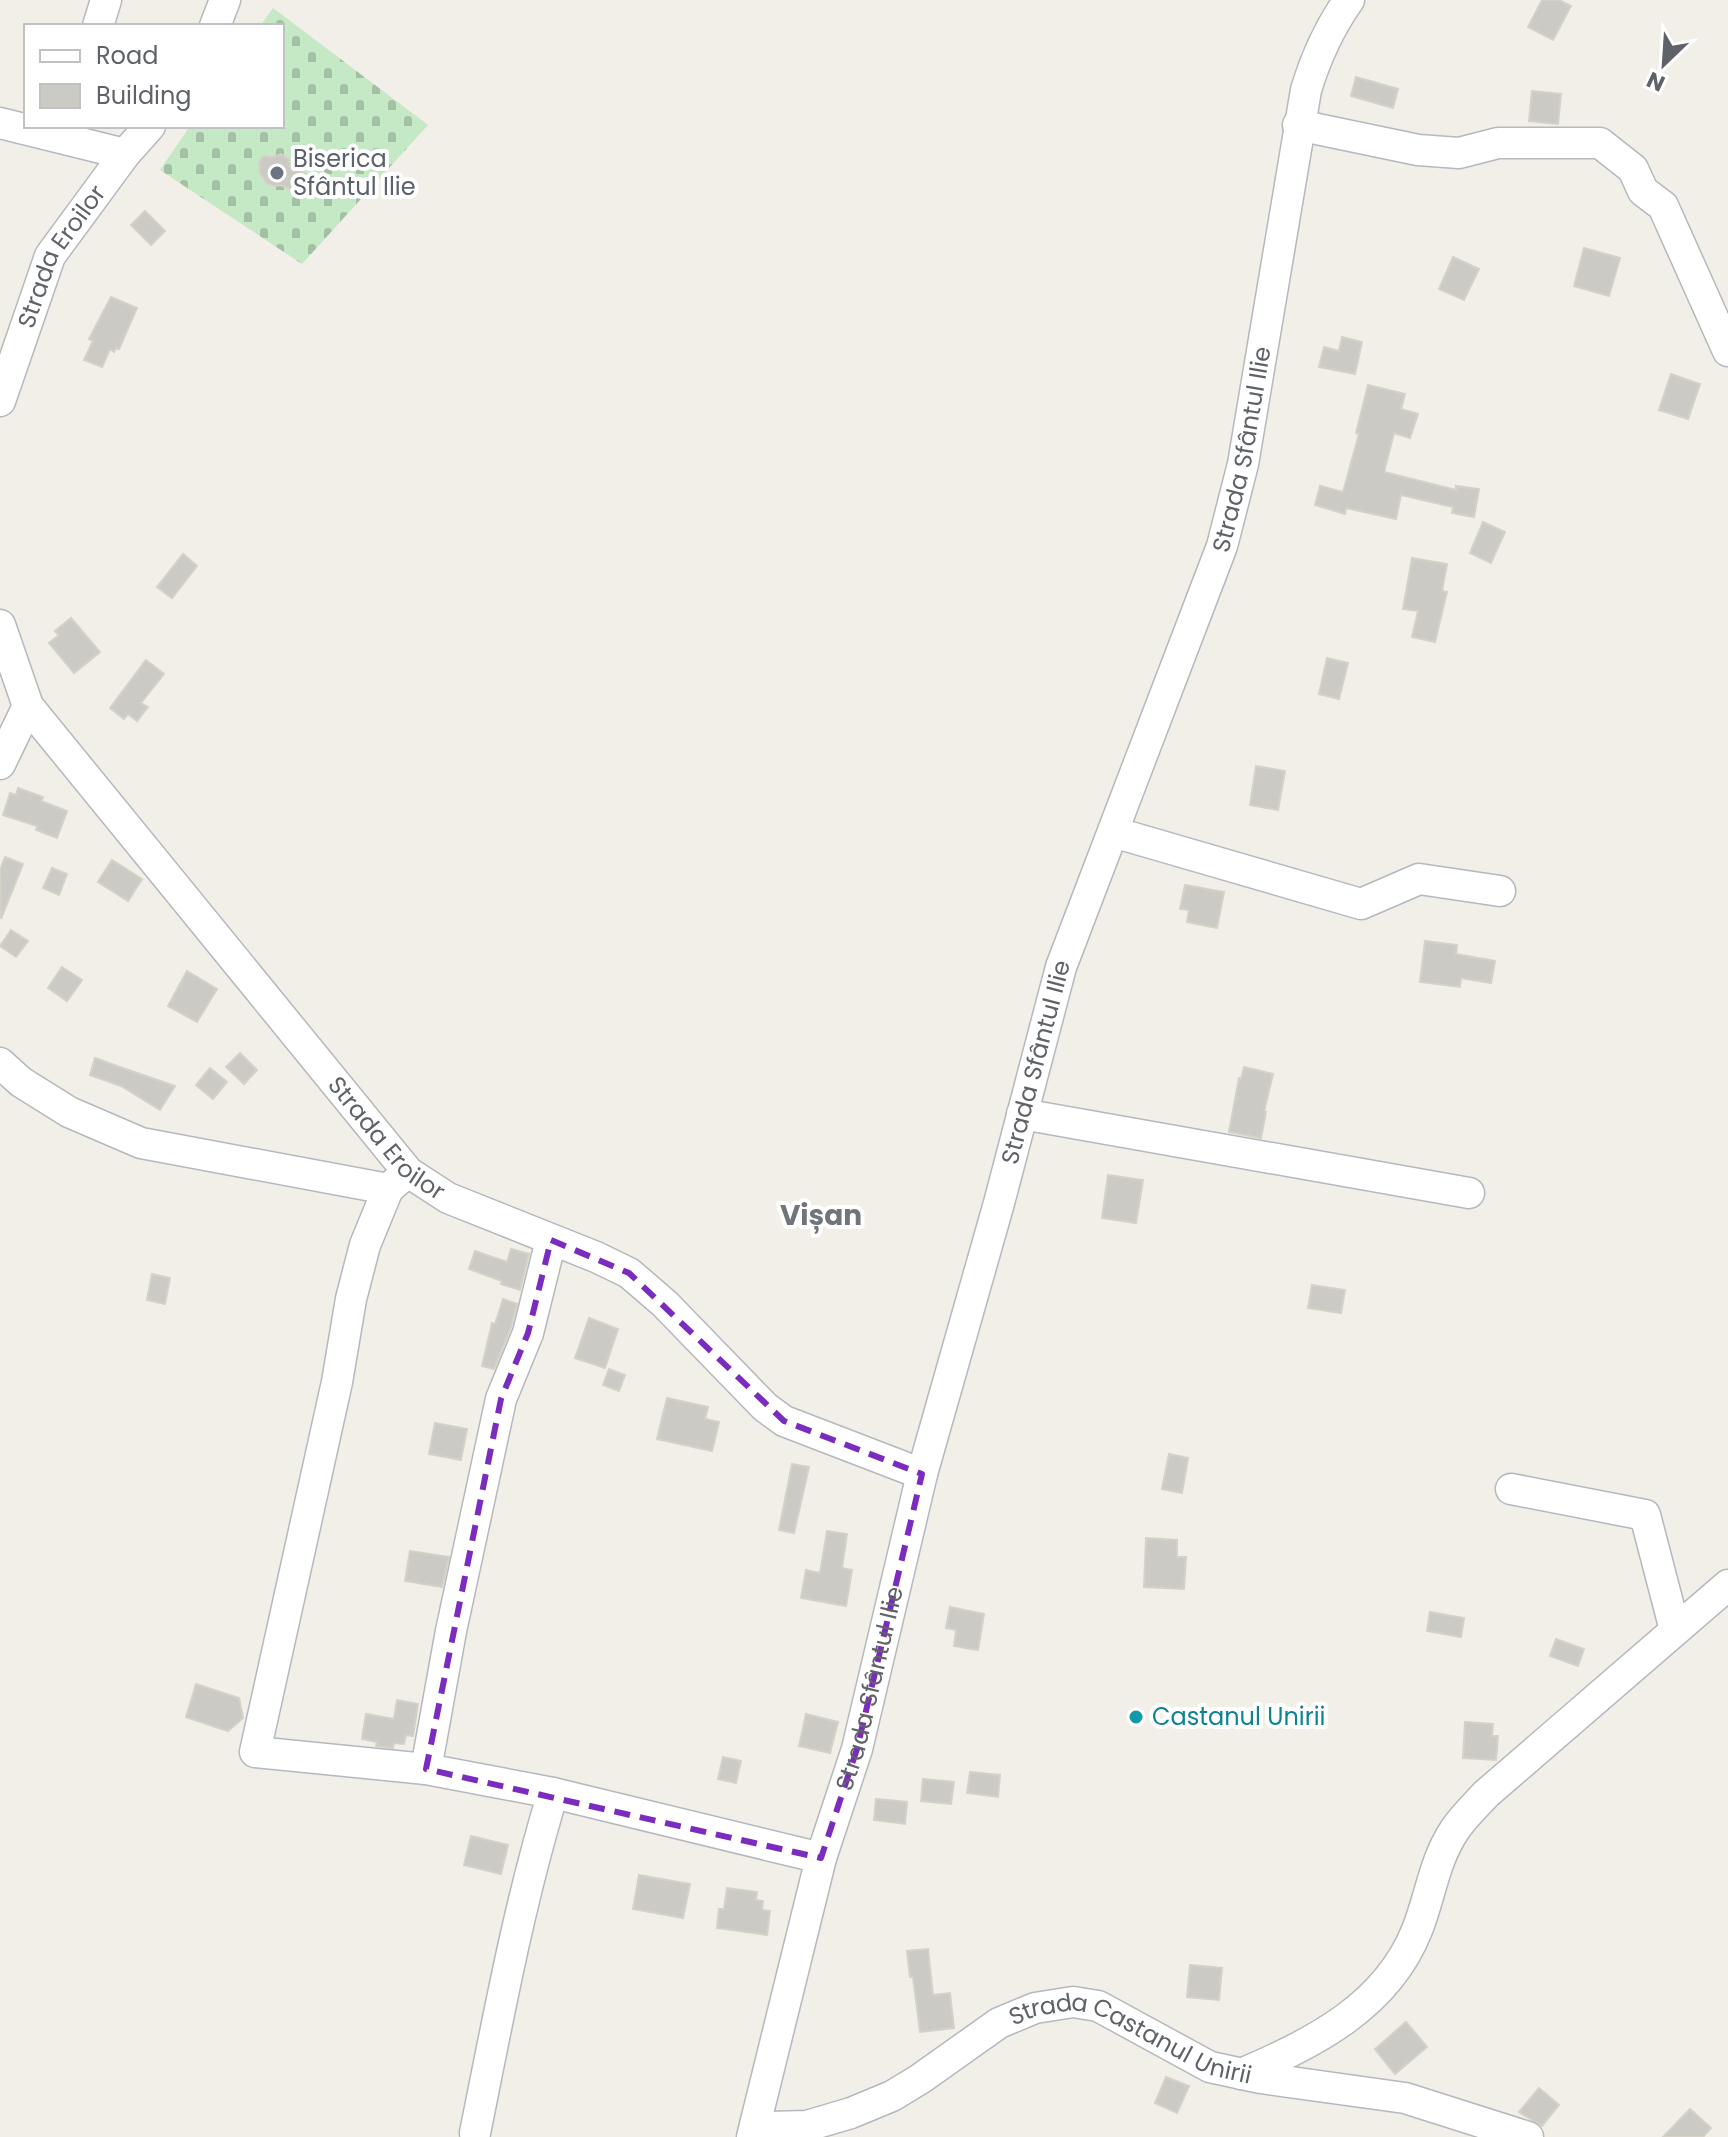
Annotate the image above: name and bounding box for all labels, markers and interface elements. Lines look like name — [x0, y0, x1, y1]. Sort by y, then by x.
legend — [24, 24, 284, 128]
north arrow — [1624, 24, 1704, 104]
text: Road — [96, 39, 158, 72]
text: N — [1642, 64, 1670, 99]
text: Building — [96, 79, 192, 112]
place label: Biserica Sfântul Ilie — [293, 142, 416, 203]
marker: Biserica Sfântul Ilie — [268, 164, 286, 182]
street label: Strada Eroilor — [9, 178, 113, 332]
street label: Strada Sfântul Ilie — [1204, 344, 1279, 556]
street label: Strada Sfântul Ilie — [993, 957, 1078, 1168]
street label: Strada Eroilor — [320, 1069, 452, 1208]
district label: Vișan — [780, 1196, 862, 1235]
street label: Strada Sfântul Ilie — [827, 1583, 911, 1795]
place label: Castanul Unirii — [1152, 1700, 1326, 1733]
marker: Castanul Unirii — [1127, 1708, 1145, 1726]
street label: Strada Castanul Unirii — [1004, 1985, 1255, 2092]

